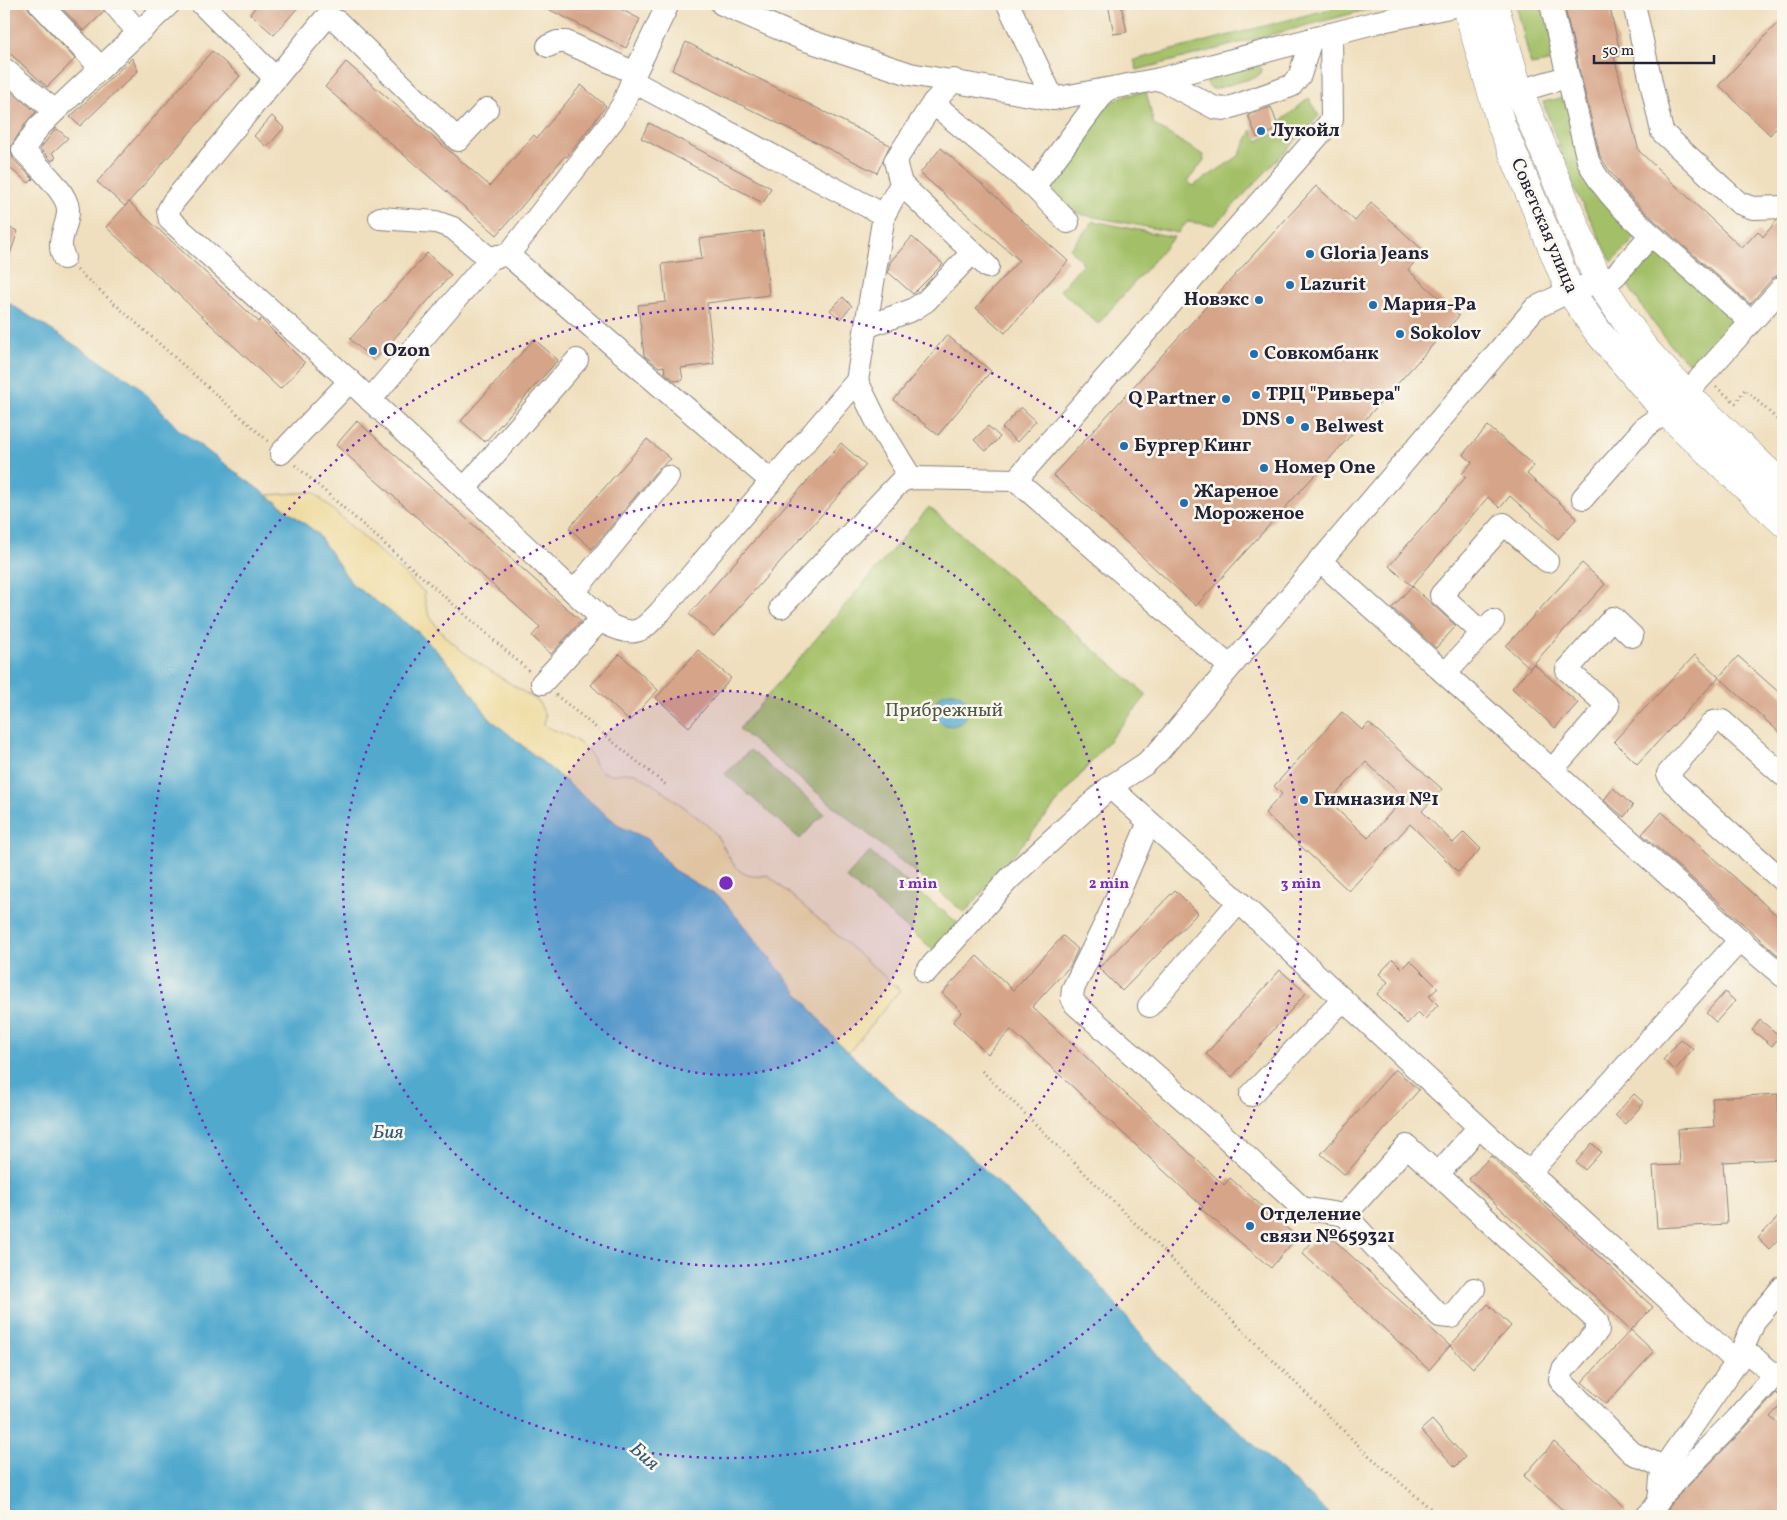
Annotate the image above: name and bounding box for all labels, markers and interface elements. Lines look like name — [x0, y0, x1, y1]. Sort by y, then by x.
scale bar — [1594, 32, 1714, 64]
text: 50 m — [1602, 41, 1634, 62]
place label: Лукойл — [1271, 118, 1340, 144]
marker: Лукойл — [1255, 125, 1267, 137]
street label: Советская улица — [1504, 154, 1584, 298]
place label: Gloria Jeans — [1320, 241, 1429, 267]
marker: Gloria Jeans — [1304, 248, 1316, 260]
place label: Lazurit — [1300, 272, 1366, 298]
marker: Lazurit — [1284, 279, 1296, 291]
place label: Новэкс — [1184, 287, 1249, 313]
place label: Мария-Ра — [1383, 292, 1476, 318]
marker: Новэкс — [1253, 294, 1265, 306]
marker: Мария-Ра — [1367, 299, 1379, 311]
place label: Sokolov — [1410, 321, 1481, 347]
marker: Sokolov — [1394, 328, 1406, 340]
place label: Ozon — [383, 338, 430, 364]
place label: Совкомбанк — [1264, 341, 1379, 367]
marker: Ozon — [367, 345, 379, 357]
marker: Совкомбанк — [1248, 348, 1260, 360]
place label: ТРЦ "Ривьера" — [1266, 382, 1401, 408]
place label: Q Partner — [1128, 386, 1216, 412]
marker: ТРЦ "Ривьера" — [1250, 389, 1262, 401]
marker: Q Partner — [1220, 393, 1232, 405]
place label: DNS — [1242, 407, 1280, 433]
marker: DNS — [1284, 414, 1296, 426]
place label: Belwest — [1315, 414, 1384, 440]
marker: Belwest — [1299, 421, 1311, 433]
place label: Бургер Кинг — [1134, 433, 1251, 459]
marker: Бургер Кинг — [1118, 440, 1130, 452]
place label: Номер One — [1274, 455, 1376, 481]
marker: Номер One — [1258, 462, 1270, 474]
place label: Жареное Мороженое — [1194, 479, 1305, 527]
marker: Жареное Мороженое — [1178, 497, 1190, 509]
park label: Прибрежный — [885, 698, 1003, 724]
place label: Гимназия №1 — [1314, 787, 1439, 813]
marker: Гимназия №1 — [1298, 794, 1310, 806]
centre of rings — [717, 874, 735, 892]
text: 1 min — [899, 874, 937, 895]
text: 2 min — [1089, 874, 1129, 895]
text: 3 min — [1281, 874, 1321, 895]
water label: Бия — [373, 1119, 404, 1147]
place label: Отделение связи №659321 — [1260, 1202, 1395, 1250]
marker: Отделение связи №659321 — [1244, 1220, 1256, 1232]
water label: Бия — [623, 1436, 665, 1478]

